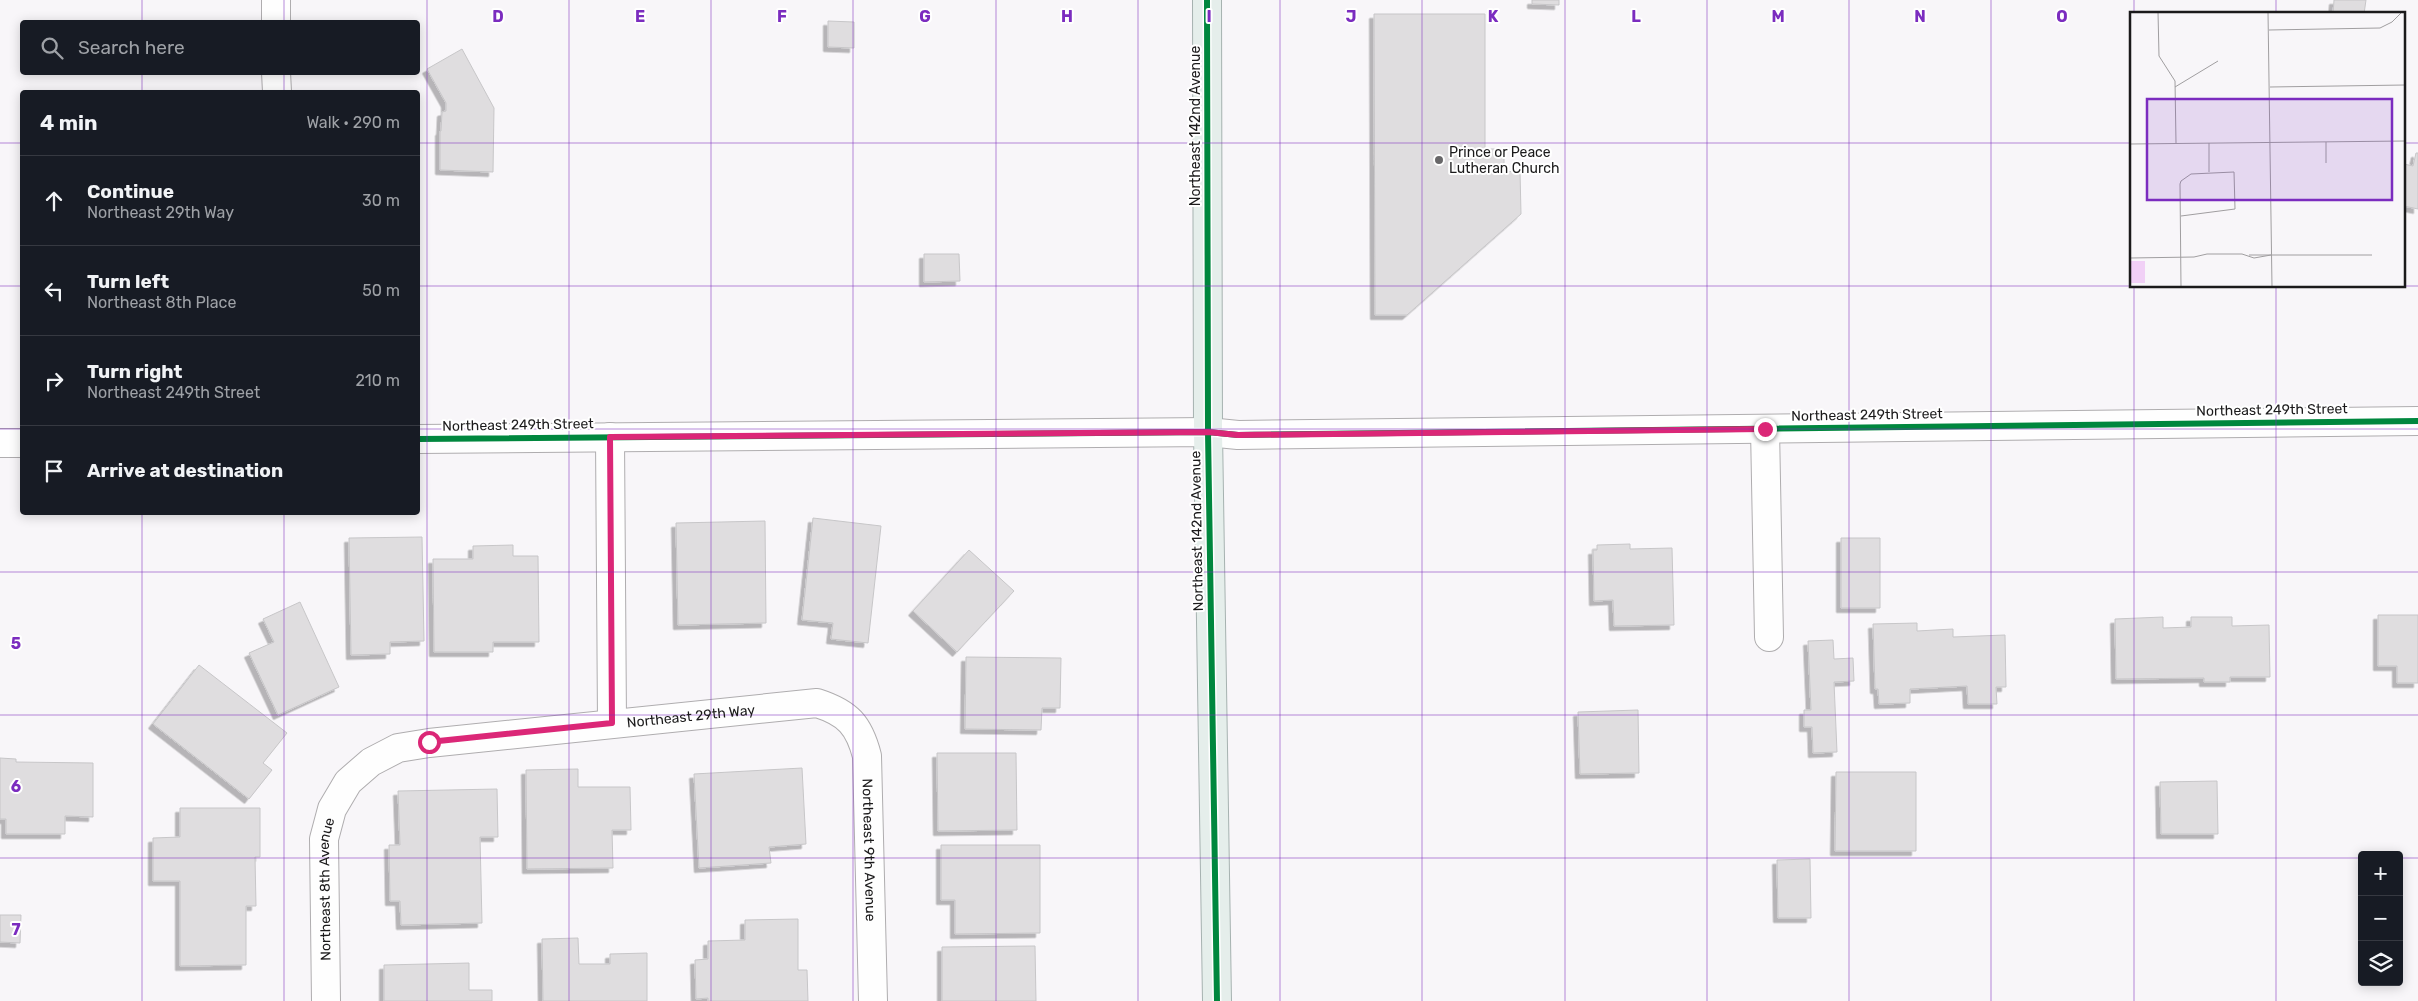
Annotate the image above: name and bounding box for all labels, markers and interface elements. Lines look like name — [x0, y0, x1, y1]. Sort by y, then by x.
text: D — [492, 7, 504, 26]
text: E — [635, 7, 645, 26]
text: F — [777, 7, 787, 26]
text: G — [919, 7, 931, 26]
text: H — [1061, 7, 1073, 26]
text: I — [1206, 7, 1212, 26]
text: J — [1346, 7, 1356, 26]
text: K — [1488, 7, 1499, 26]
text: L — [1631, 7, 1641, 26]
text: M — [1771, 7, 1785, 26]
text: N — [1914, 7, 1926, 26]
text: O — [2056, 7, 2068, 26]
inset map — [2130, 12, 2406, 288]
search box — [20, 20, 420, 75]
icon: search — [38, 34, 66, 62]
text: Search here — [78, 36, 185, 59]
street label: Northeast 142nd Avenue — [1187, 46, 1204, 206]
text: 4 min — [40, 110, 98, 135]
text: Walk · 290 m — [306, 113, 400, 132]
place label: Prince or Peace Lutheran Church — [1449, 144, 1560, 177]
marker: Prince or Peace Lutheran Church — [1433, 154, 1445, 166]
text: Continue — [87, 180, 174, 203]
icon: ahead — [40, 187, 68, 215]
text: 30 m — [362, 191, 400, 210]
text: Northeast 29th Way — [87, 203, 234, 222]
text: Turn left — [87, 270, 169, 293]
icon: left — [40, 277, 68, 305]
text: 50 m — [362, 281, 400, 300]
text: Northeast 8th Place — [87, 293, 236, 312]
text: Turn right — [87, 360, 182, 383]
icon: right — [40, 367, 68, 395]
text: 210 m — [355, 371, 400, 390]
text: Northeast 249th Street — [87, 383, 260, 402]
street label: Northeast 249th Street — [2196, 400, 2348, 420]
street label: Northeast 249th Street — [1791, 405, 1943, 425]
street label: Northeast 249th Street — [442, 415, 594, 435]
route end — [1754, 418, 1777, 441]
street label: Northeast 142nd Avenue — [1187, 450, 1207, 611]
icon: arrive — [40, 457, 68, 485]
text: Arrive at destination — [87, 459, 283, 482]
text: 5 — [11, 634, 21, 653]
street label: Northeast 29th Way — [626, 701, 756, 731]
route start — [418, 731, 441, 754]
text: 6 — [11, 777, 21, 796]
street label: Northeast 9th Avenue — [859, 778, 880, 922]
street label: Northeast 8th Avenue — [315, 816, 338, 961]
map controls — [2358, 851, 2403, 986]
button: + — [2358, 851, 2403, 896]
button: − — [2358, 896, 2403, 941]
text: 7 — [11, 920, 21, 939]
button: layers — [2358, 941, 2403, 986]

